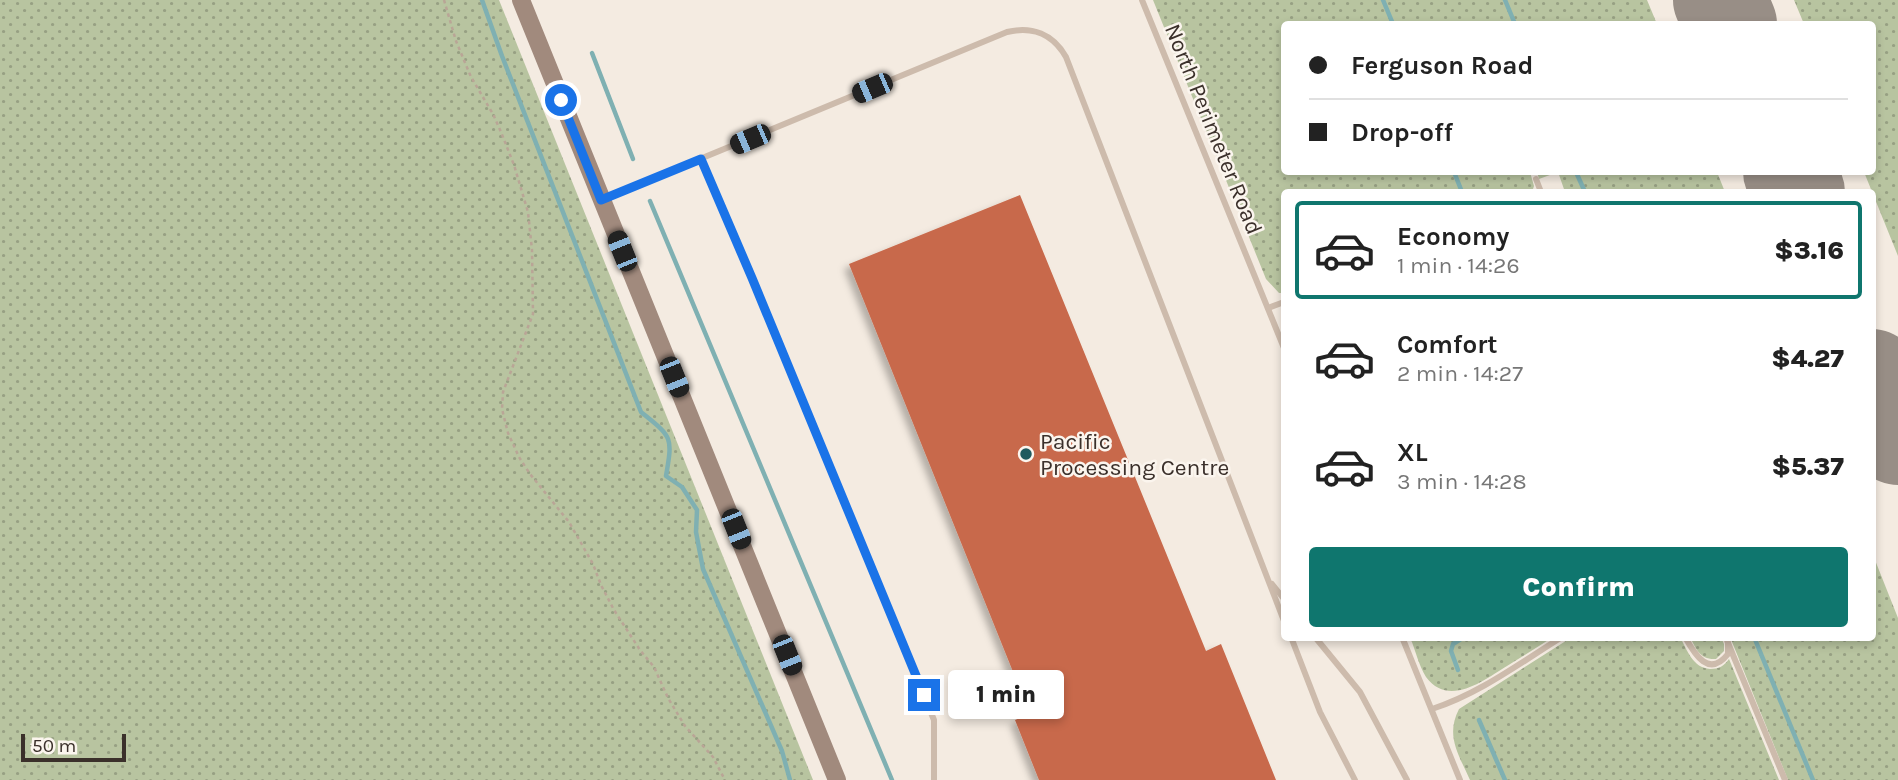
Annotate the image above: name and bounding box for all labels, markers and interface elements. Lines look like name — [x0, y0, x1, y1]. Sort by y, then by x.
street label: North Perimeter Road — [1159, 20, 1268, 238]
text: Ferguson Road — [1351, 50, 1533, 81]
car — [849, 70, 896, 106]
route start — [545, 84, 577, 116]
text: Drop-off — [1351, 117, 1453, 148]
car — [727, 121, 774, 157]
icon: car — [1313, 219, 1376, 282]
text: Economy — [1397, 221, 1509, 252]
car — [605, 228, 640, 274]
text: $3.16 — [1774, 235, 1844, 266]
text: 1 min · 14:26 — [1397, 252, 1520, 279]
icon: car — [1313, 327, 1376, 390]
text: Comfort — [1397, 329, 1498, 360]
text: $4.27 — [1771, 343, 1844, 374]
car — [657, 354, 692, 400]
text: 2 min · 14:27 — [1397, 360, 1523, 387]
place label: Pacific Processing Centre — [1040, 428, 1229, 481]
icon: car — [1313, 435, 1376, 498]
text: XL — [1397, 437, 1428, 468]
marker: Pacific Processing Centre — [1018, 446, 1034, 462]
text: $5.37 — [1772, 451, 1844, 482]
text: 3 min · 14:28 — [1397, 468, 1527, 495]
car — [719, 506, 754, 552]
button: Confirm — [1309, 547, 1848, 627]
car — [770, 632, 805, 678]
callout: 1 min — [948, 670, 1064, 720]
route end — [908, 679, 940, 711]
text: 1 min — [976, 681, 1036, 708]
scale bar — [21, 731, 126, 763]
text: 50 m — [32, 735, 76, 757]

